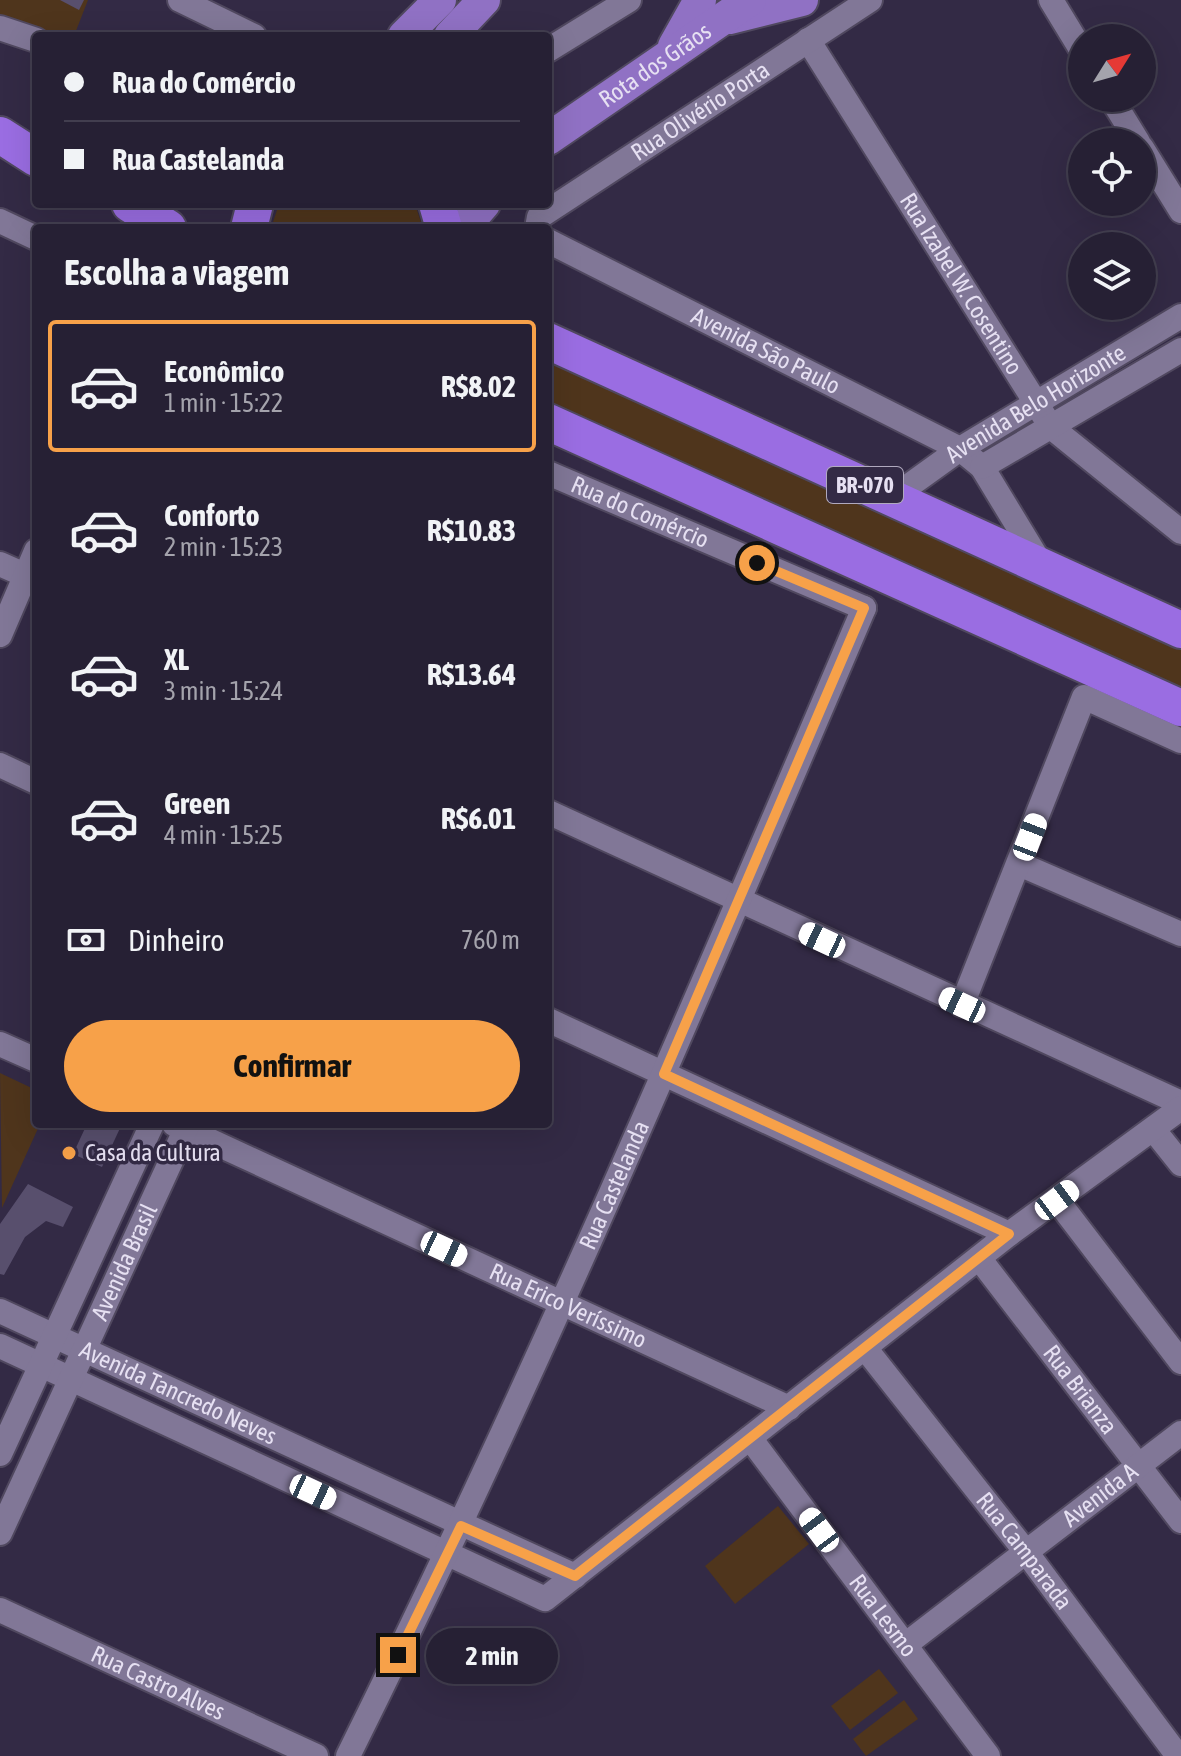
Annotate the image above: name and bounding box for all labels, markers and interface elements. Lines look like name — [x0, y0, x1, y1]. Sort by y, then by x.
street label: Rota dos Grãos — [594, 17, 716, 113]
north arrow — [1068, 24, 1156, 112]
map controls — [1068, 24, 1156, 320]
street label: Rua Olivério Porta — [626, 56, 774, 166]
text: Rua do Comércio — [112, 65, 296, 99]
button: locate — [1068, 128, 1156, 216]
text: Rua Castelanda — [112, 142, 284, 176]
street label: Rua Izabel W. Cosentino — [895, 188, 1028, 379]
button: layers — [1068, 232, 1156, 320]
text: Escolha a viagem — [64, 251, 290, 293]
street label: Avenida São Paulo — [687, 302, 845, 399]
street label: Avenida Belo Horizonte — [940, 339, 1130, 468]
icon: car — [68, 350, 140, 422]
text: Econômico — [164, 354, 284, 388]
text: R$8.02 — [441, 369, 516, 403]
text: 1 min · 15:22 — [164, 388, 283, 418]
road number: BR-070 — [827, 467, 903, 503]
street label: Rua do Comércio — [567, 471, 713, 553]
icon: car — [68, 494, 140, 566]
text: Conforto — [164, 498, 260, 532]
text: R$10.83 — [427, 513, 516, 547]
text: 2 min · 15:23 — [164, 532, 283, 562]
route start — [739, 545, 775, 581]
icon: car — [68, 638, 140, 710]
text: XL — [164, 642, 189, 676]
text: R$13.64 — [427, 657, 516, 691]
text: 3 min · 15:24 — [164, 676, 283, 706]
icon: car — [68, 782, 140, 854]
text: Green — [164, 786, 230, 820]
text: R$6.01 — [441, 801, 516, 835]
car — [1010, 810, 1050, 864]
text: 4 min · 15:25 — [164, 820, 283, 850]
icon: cash — [64, 918, 108, 962]
car — [795, 919, 849, 961]
text: Dinheiro — [128, 923, 224, 957]
text: 760 m — [461, 925, 520, 955]
car — [935, 984, 989, 1026]
button: Confirmar — [64, 1020, 520, 1112]
street label: Rua Castelanda — [574, 1116, 654, 1253]
place label: Casa da Cultura — [85, 1139, 221, 1166]
marker: Casa da Cultura — [60, 1144, 78, 1162]
car — [1031, 1176, 1083, 1224]
street label: Avenida Brasil — [86, 1199, 163, 1324]
car — [417, 1228, 471, 1270]
street label: Rua Erico Veríssimo — [485, 1258, 651, 1353]
street label: Avenida Tancredo Neves — [76, 1336, 281, 1450]
street label: Rua Brianza — [1038, 1340, 1123, 1439]
street label: Avenida A — [1057, 1457, 1143, 1532]
car — [286, 1471, 340, 1513]
street label: Rua Camparada — [971, 1487, 1078, 1614]
car — [795, 1504, 843, 1556]
street label: Rua Lesmo — [844, 1569, 923, 1662]
callout: 2 min — [426, 1627, 558, 1683]
route end — [380, 1637, 416, 1673]
street label: Rua Castro Alves — [87, 1640, 229, 1725]
text: 2 min — [465, 1641, 519, 1671]

